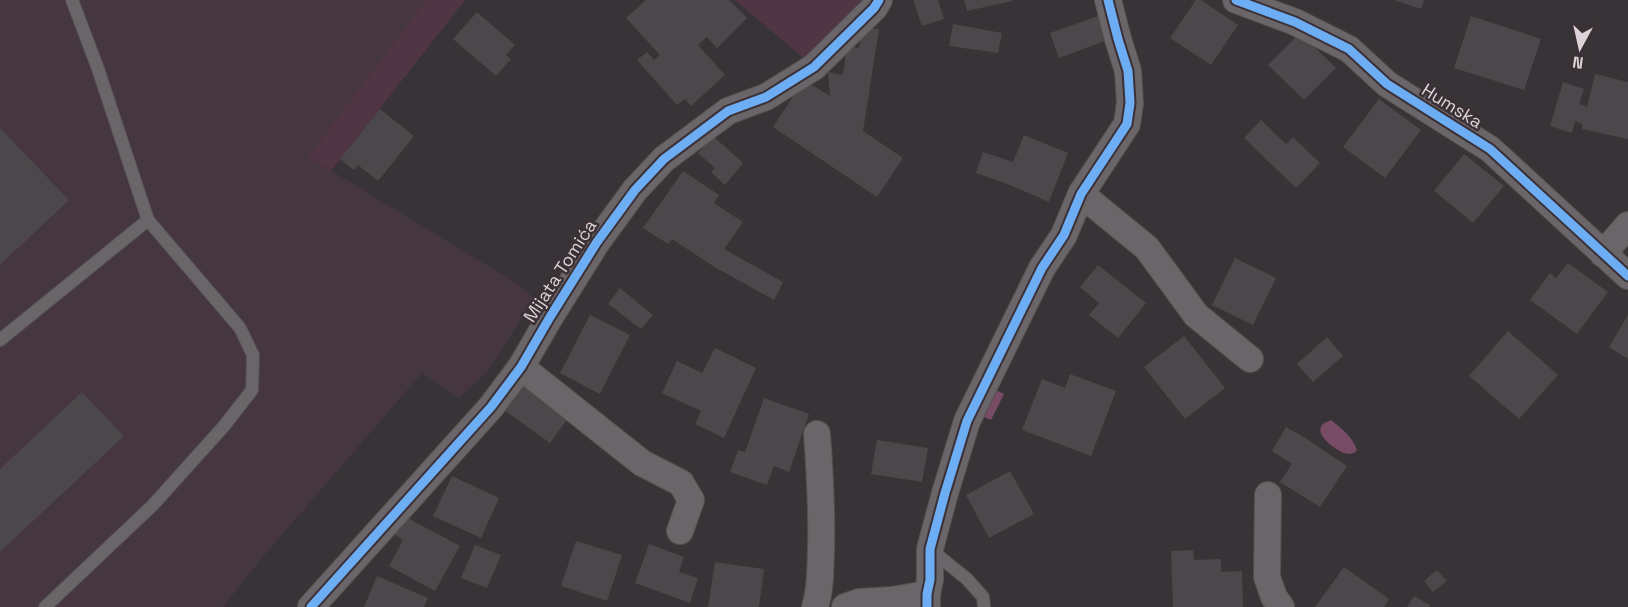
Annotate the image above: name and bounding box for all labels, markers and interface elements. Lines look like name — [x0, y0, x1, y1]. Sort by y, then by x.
north arrow — [1550, 18, 1610, 78]
text: N — [1571, 51, 1585, 74]
street label: Humska — [1417, 78, 1487, 133]
street label: Mijata Tomića — [518, 215, 601, 326]

